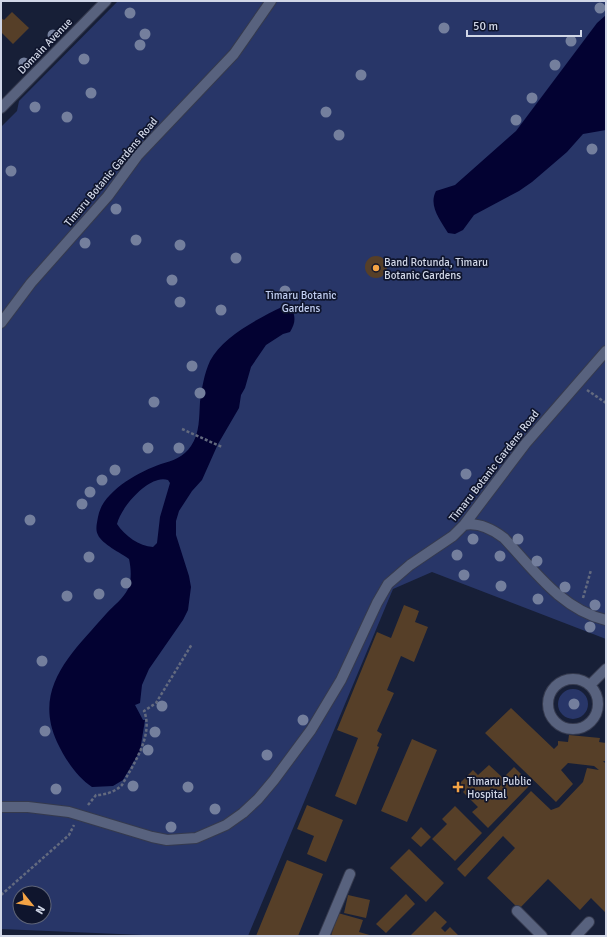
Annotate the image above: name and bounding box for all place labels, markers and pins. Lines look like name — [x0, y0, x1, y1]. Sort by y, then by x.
place label: Band Rotunda, Timaru Botanic Gardens — [384, 256, 488, 282]
marker: Band Rotunda, Timaru Botanic Gardens — [371, 263, 381, 273]
place label: Timaru Public Hospital — [467, 775, 531, 801]
marker: Timaru Public Hospital — [452, 781, 464, 793]

